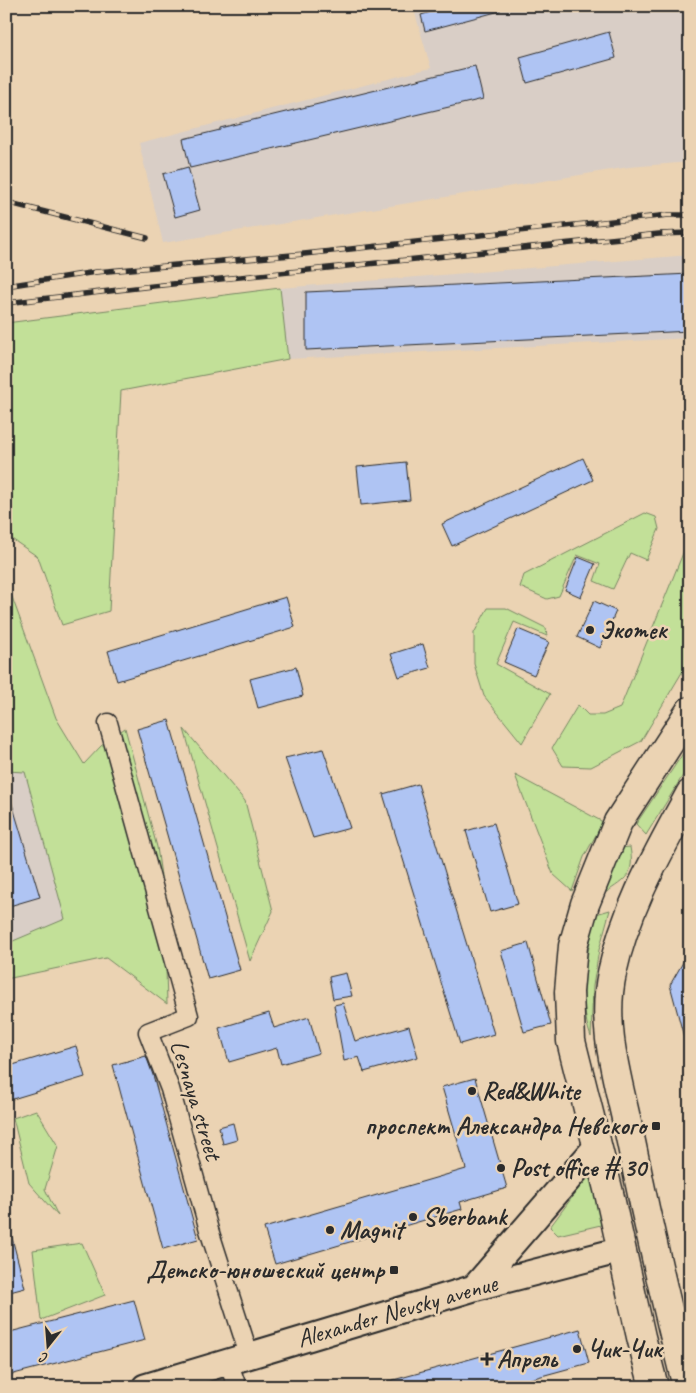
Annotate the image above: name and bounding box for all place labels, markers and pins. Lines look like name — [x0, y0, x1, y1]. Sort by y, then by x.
place label: Экотек — [600, 614, 669, 646]
marker: Экотек — [584, 624, 596, 636]
place label: Red&White — [482, 1075, 582, 1107]
marker: Red&White — [466, 1085, 478, 1097]
place label: проспект Александра Невского — [365, 1110, 648, 1142]
marker: проспект Александра Невского — [650, 1120, 662, 1132]
place label: Post office # 30 — [511, 1152, 649, 1184]
marker: Post office # 30 — [495, 1162, 507, 1174]
place label: Sberbank — [423, 1201, 509, 1233]
marker: Sberbank — [407, 1211, 419, 1223]
place label: Magnit — [340, 1214, 407, 1246]
marker: Magnit — [324, 1224, 336, 1236]
place label: Детско-юношеский центр — [147, 1254, 386, 1286]
marker: Детско-юношеский центр — [388, 1264, 400, 1276]
place label: Чик-Чик — [587, 1333, 665, 1365]
place label: Апрель — [497, 1343, 558, 1375]
marker: Чик-Чик — [571, 1343, 583, 1355]
marker: Апрель — [481, 1353, 493, 1365]

